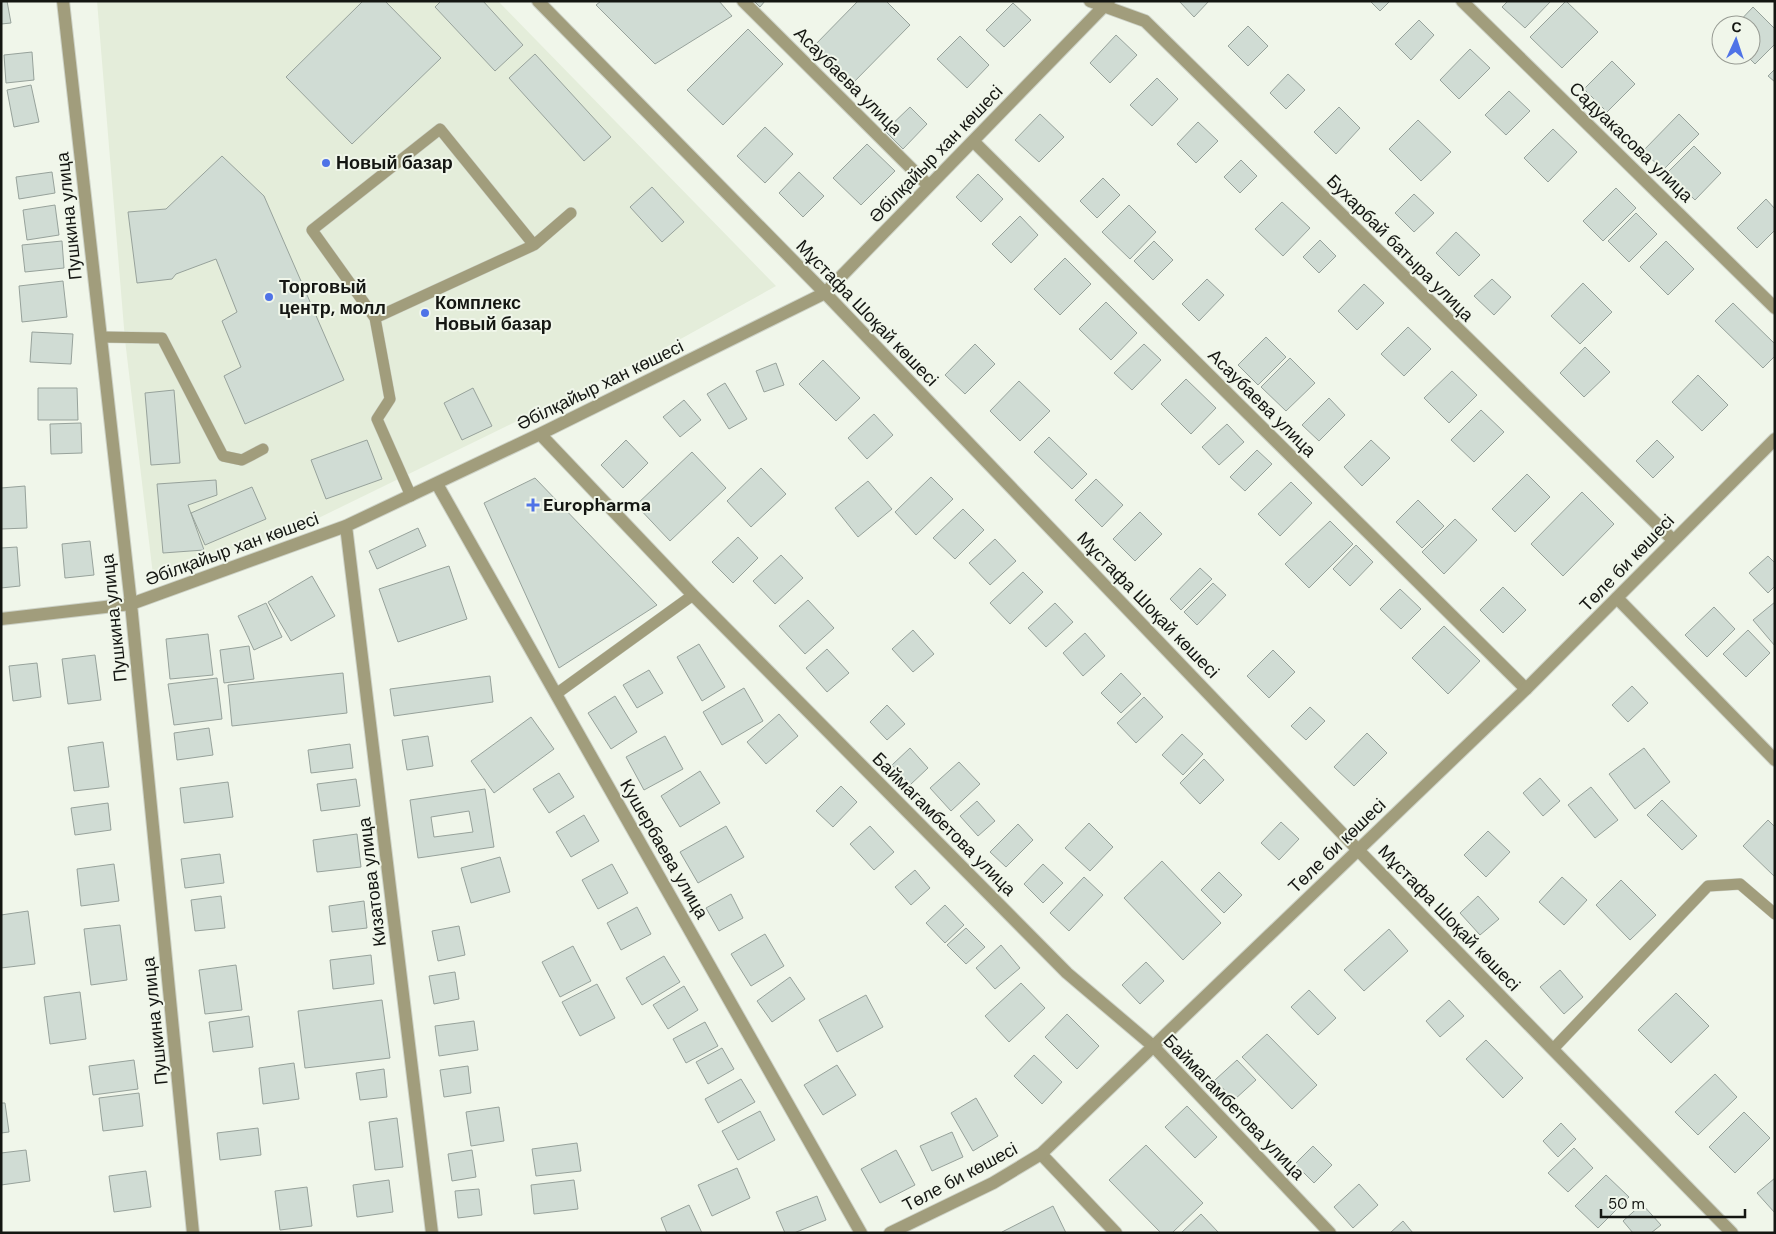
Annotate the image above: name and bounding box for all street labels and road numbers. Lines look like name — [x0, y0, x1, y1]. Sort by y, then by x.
street label: Асаубаева улица — [789, 22, 908, 141]
street label: Садуакасова улица — [1564, 77, 1699, 208]
street label: Әбілқайыр хан көшесі — [864, 80, 1008, 228]
street label: Пушкина улица — [50, 150, 88, 281]
street label: Бухарбай батыра улица — [1321, 169, 1480, 328]
street label: Мұстафа Шоқай көшесі — [791, 234, 943, 392]
street label: Әбілқайыр хан көшесі — [513, 334, 687, 436]
street label: Асаубаева улица — [1203, 344, 1322, 463]
street label: Әбілқайыр хан көшесі — [142, 506, 322, 592]
street label: Төле би көшесі — [1574, 509, 1680, 617]
street label: Мұстафа Шоқай көшесі — [1072, 526, 1224, 684]
street label: Пушкина улица — [95, 552, 133, 683]
street label: Баймагамбетова улица — [867, 747, 1022, 902]
street label: Кушербаева улица — [614, 775, 714, 924]
street label: Төле би көшесі — [1283, 793, 1391, 899]
street label: Кизатова улица — [352, 815, 392, 948]
street label: Мұстафа Шоқай көшесі — [1373, 839, 1525, 997]
street label: Пушкина улица — [136, 955, 174, 1086]
street label: Баймагамбетова улица — [1158, 1029, 1311, 1186]
street label: Төле би көшесі — [898, 1137, 1022, 1217]

